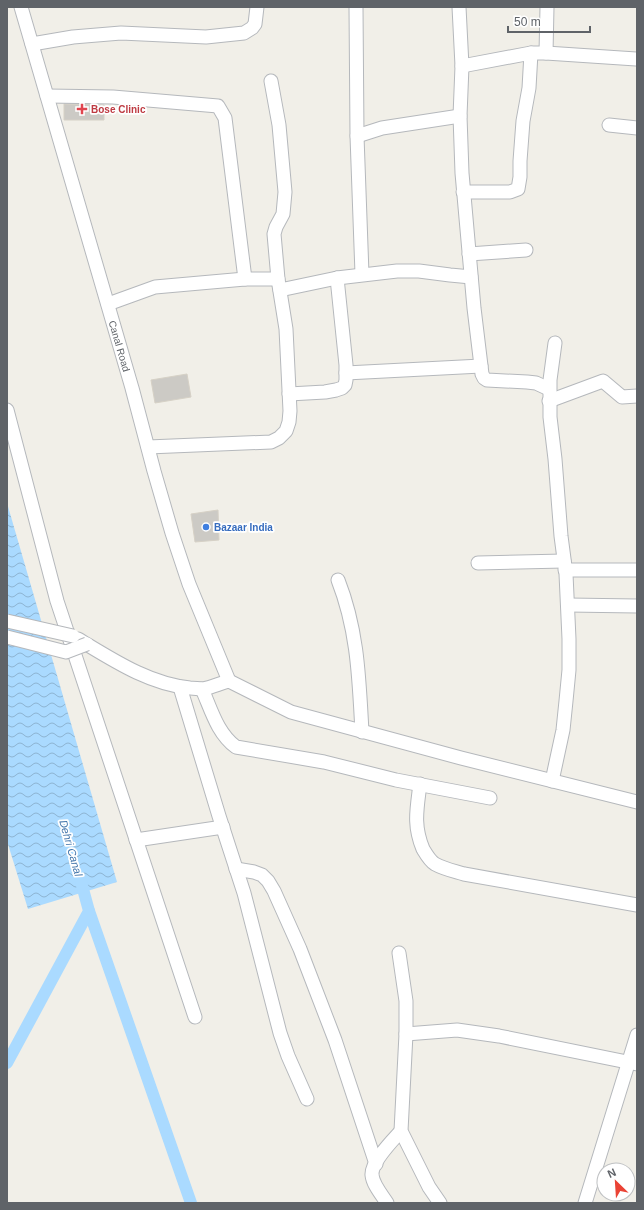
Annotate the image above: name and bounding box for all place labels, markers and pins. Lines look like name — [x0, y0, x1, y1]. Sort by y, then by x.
marker: Bose Clinic — [76, 103, 88, 115]
place label: Bose Clinic — [91, 104, 146, 115]
marker: Bazaar India — [201, 522, 211, 532]
place label: Bazaar India — [214, 522, 273, 533]

